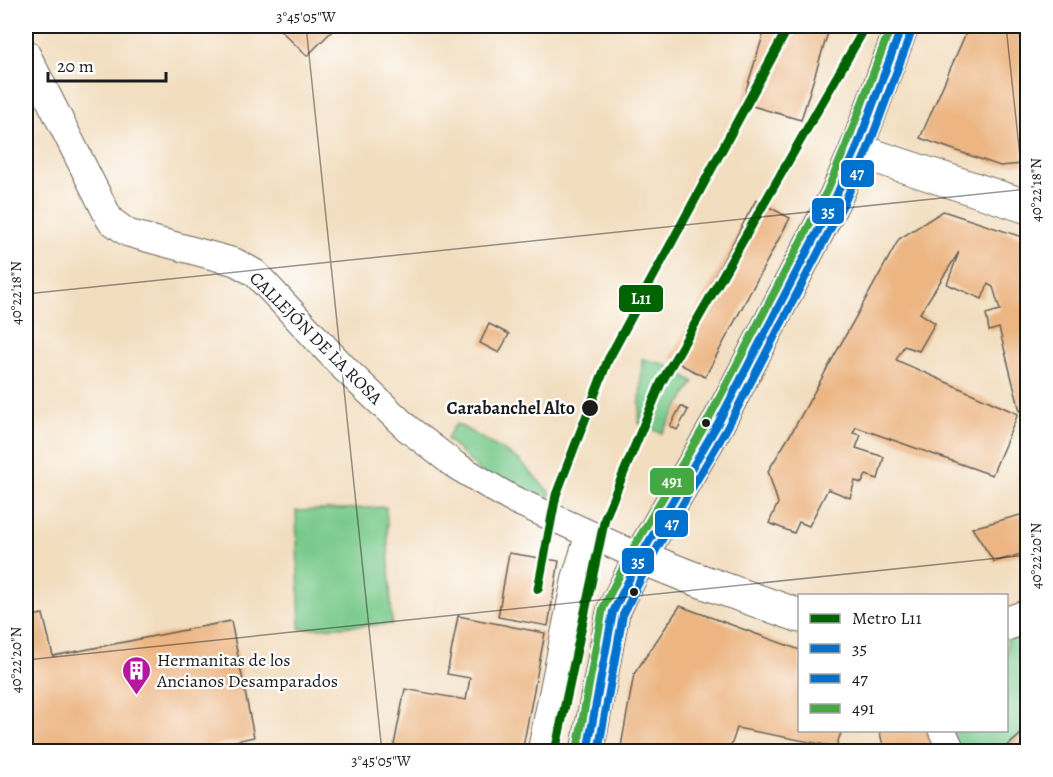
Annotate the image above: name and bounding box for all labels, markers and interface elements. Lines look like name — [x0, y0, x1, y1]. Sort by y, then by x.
text: 3°45'05"W — [276, 7, 336, 27]
scale bar — [48, 45, 166, 83]
text: 20 m — [57, 54, 94, 78]
text: 40°22'18"N — [1026, 158, 1046, 222]
line badge: 47 — [840, 159, 875, 188]
text: 47 — [850, 163, 864, 185]
line badge: 35 — [811, 197, 845, 225]
text: 35 — [821, 201, 835, 223]
text: 40°22'18"N — [6, 261, 26, 325]
street label: CALLEJÓN DE LA ROSA — [244, 266, 388, 410]
line badge: L11 — [618, 284, 664, 313]
text: L11 — [631, 288, 651, 310]
place label: Carabanchel Alto — [447, 396, 575, 420]
marker: Carabanchel Alto — [580, 398, 600, 418]
unlabelled marker — [700, 417, 712, 429]
line badge: 491 — [649, 467, 695, 496]
text: 491 — [662, 471, 683, 493]
line badge: 47 — [654, 509, 689, 538]
text: 47 — [665, 513, 679, 535]
text: 40°22'20"N — [1026, 522, 1046, 589]
line badge: 35 — [621, 547, 655, 575]
text: 35 — [631, 551, 645, 573]
unlabelled marker — [628, 586, 640, 598]
legend — [798, 594, 1008, 732]
text: Metro L11 — [852, 606, 922, 630]
text: 40°22'20"N — [6, 626, 26, 693]
text: 35 — [852, 636, 867, 660]
place label: Hermanitas de los Ancianos Desamparados — [156, 648, 338, 693]
building icon: Hermanitas de los Ancianos Desamparados — [120, 654, 152, 696]
text: 47 — [852, 666, 868, 690]
text: 491 — [852, 696, 875, 720]
text: 3°45'05"W — [351, 751, 411, 771]

